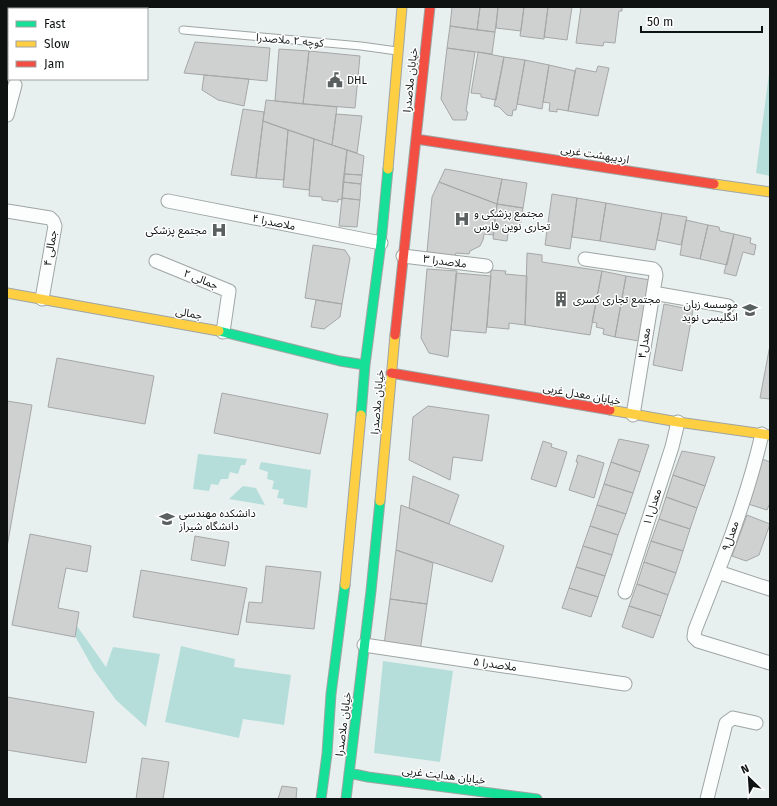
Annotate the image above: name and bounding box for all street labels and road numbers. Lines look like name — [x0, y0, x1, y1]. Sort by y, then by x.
street label: کوچه ۲ ملاصدرا — [255, 31, 325, 51]
street label: خیابان ملاصدرا — [401, 47, 420, 113]
street label: اردیبهشت غربی — [560, 143, 630, 166]
street label: ۴ ملاصدرا — [251, 212, 297, 233]
street label: ۴ جمالی — [41, 229, 60, 267]
street label: ۳ ملاصدرا — [422, 252, 468, 271]
street label: ۲ جمالی — [182, 267, 221, 292]
street label: جمالی — [174, 305, 204, 322]
street label: معدل۴ — [636, 326, 653, 360]
street label: خیابان ملاصدرا — [368, 369, 387, 435]
street label: خیابان معدل غربی — [542, 381, 622, 408]
street label: معدل۱۱ — [640, 487, 665, 527]
street label: معدل۹ — [719, 519, 742, 553]
street label: ۵ ملاصدرا — [472, 655, 518, 674]
street label: خیابان ملاصدرا — [333, 691, 354, 757]
street label: خیابان هدایت غربی — [401, 764, 487, 787]

